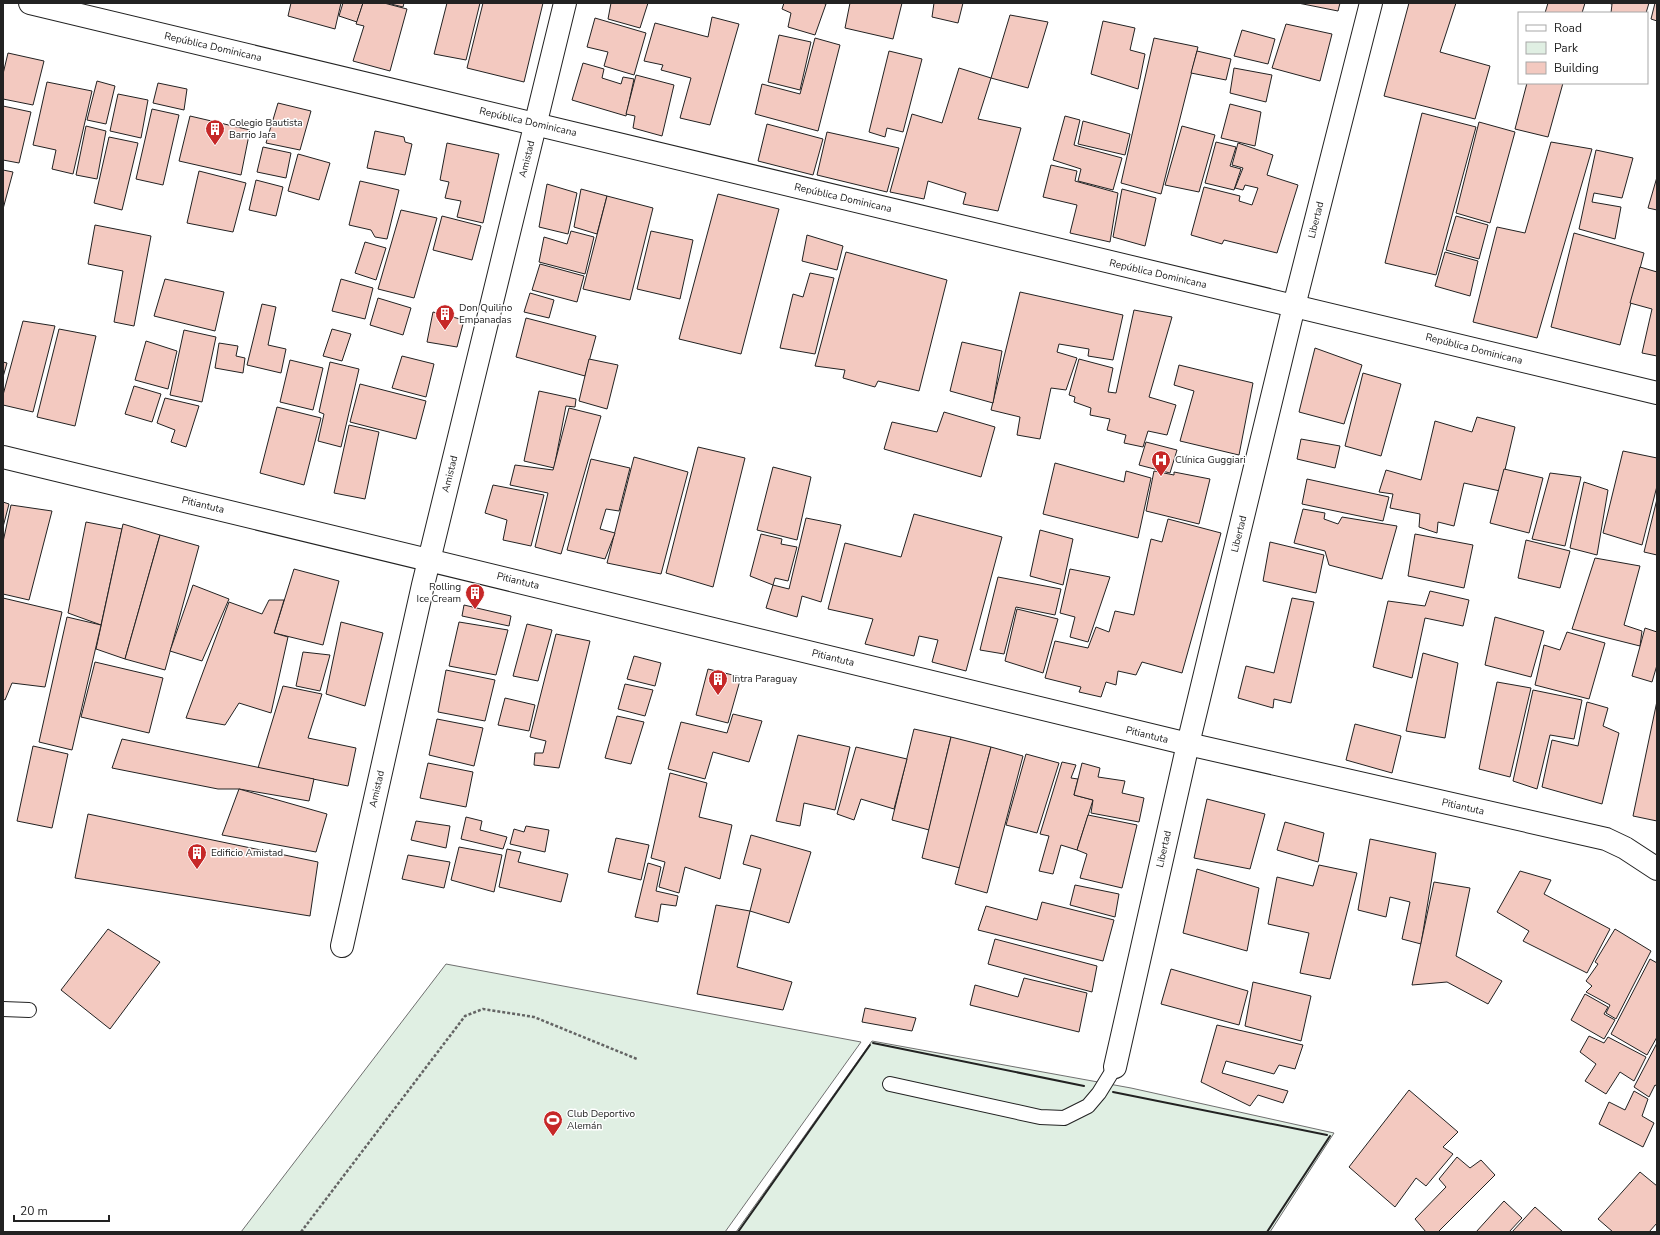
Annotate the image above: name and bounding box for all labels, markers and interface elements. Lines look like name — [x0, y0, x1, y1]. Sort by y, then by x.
legend — [1518, 12, 1648, 84]
text: Road — [1554, 20, 1582, 36]
street label: República Dominicana — [163, 29, 263, 65]
text: Park — [1554, 40, 1579, 56]
text: Building — [1554, 60, 1599, 76]
street label: República Dominicana — [478, 104, 578, 140]
place label: Colegio Bautista Barrio Jara — [229, 116, 303, 142]
building icon: Colegio Bautista Barrio Jara — [204, 118, 226, 146]
street label: Amistad — [516, 139, 538, 179]
street label: República Dominicana — [793, 180, 893, 216]
street label: Libertad — [1305, 200, 1327, 240]
street label: República Dominicana — [1108, 256, 1208, 292]
place label: Don Quilino Empanadas — [459, 301, 513, 327]
building icon: Don Quilino Empanadas — [434, 303, 456, 331]
street label: República Dominicana — [1424, 330, 1524, 368]
hospital icon: Clínica Guggiari — [1150, 449, 1172, 477]
place label: Clínica Guggiari — [1175, 453, 1246, 467]
street label: Amistad — [439, 454, 461, 494]
street label: Pitiantuta — [180, 493, 226, 517]
street label: Libertad — [1228, 514, 1250, 554]
street label: Pitiantuta — [495, 569, 541, 593]
place label: Rolling Ice Cream — [417, 580, 461, 606]
building icon: Rolling Ice Cream — [464, 582, 486, 610]
street label: Pitiantuta — [810, 646, 856, 670]
building icon: Intra Paraguay — [707, 668, 729, 696]
place label: Intra Paraguay — [732, 672, 798, 686]
street label: Pitiantuta — [1124, 723, 1170, 747]
street label: Amistad — [366, 769, 388, 809]
street label: Pitiantuta — [1440, 795, 1486, 819]
street label: Libertad — [1153, 829, 1175, 869]
building icon: Edificio Amistad — [186, 842, 208, 870]
place label: Edificio Amistad — [211, 846, 283, 860]
place label: Club Deportivo Alemán — [567, 1107, 636, 1133]
sports icon: Club Deportivo Alemán — [542, 1109, 564, 1137]
scale bar — [14, 1197, 109, 1223]
text: 20 m — [20, 1203, 48, 1219]

